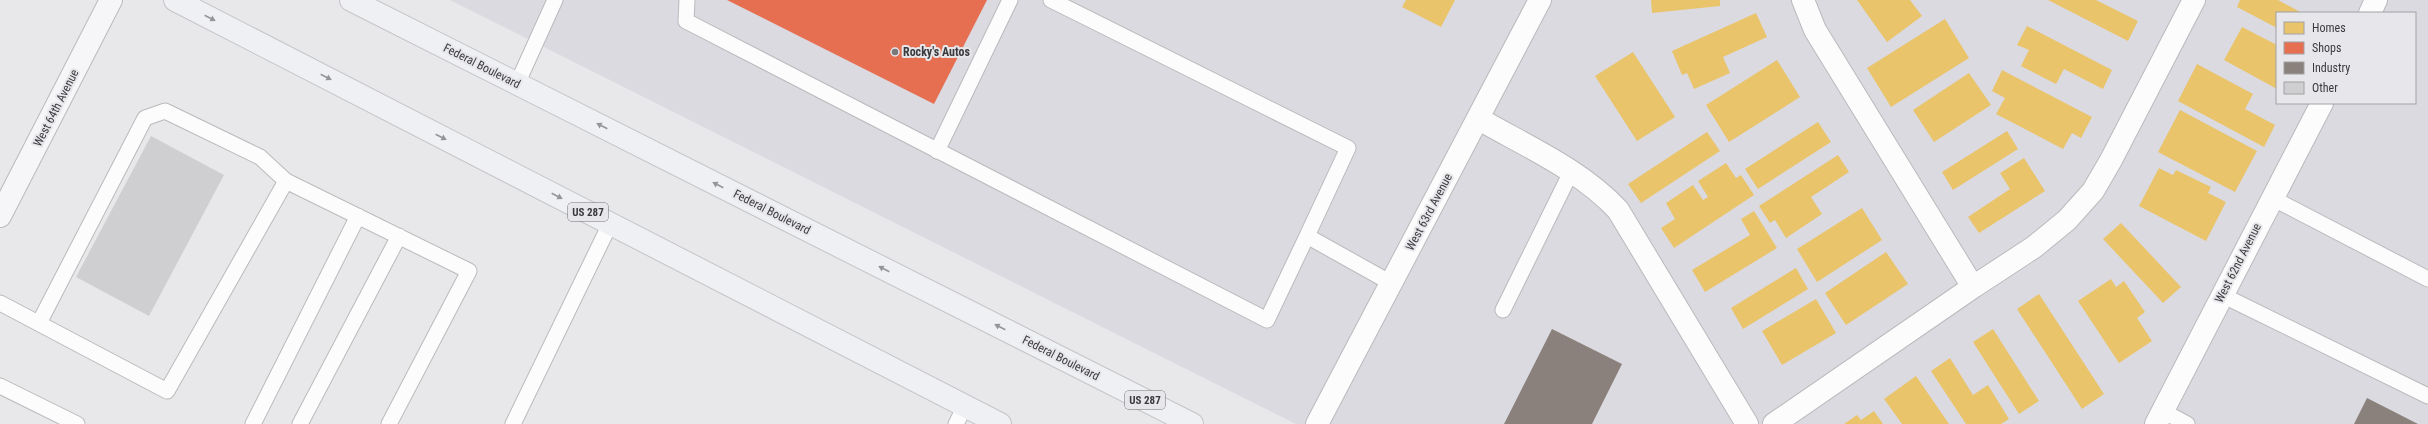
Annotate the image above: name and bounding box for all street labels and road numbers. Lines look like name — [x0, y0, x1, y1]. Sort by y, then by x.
street label: Federal Boulevard — [441, 41, 523, 91]
street label: West 64th Avenue — [31, 67, 82, 149]
street label: West 63rd Avenue — [1403, 171, 1455, 253]
street label: Federal Boulevard — [731, 187, 813, 237]
road number: US 287 — [568, 203, 608, 221]
street label: West 62nd Avenue — [2212, 221, 2264, 305]
street label: Federal Boulevard — [1020, 333, 1102, 383]
road number: US 287 — [1125, 391, 1165, 409]

